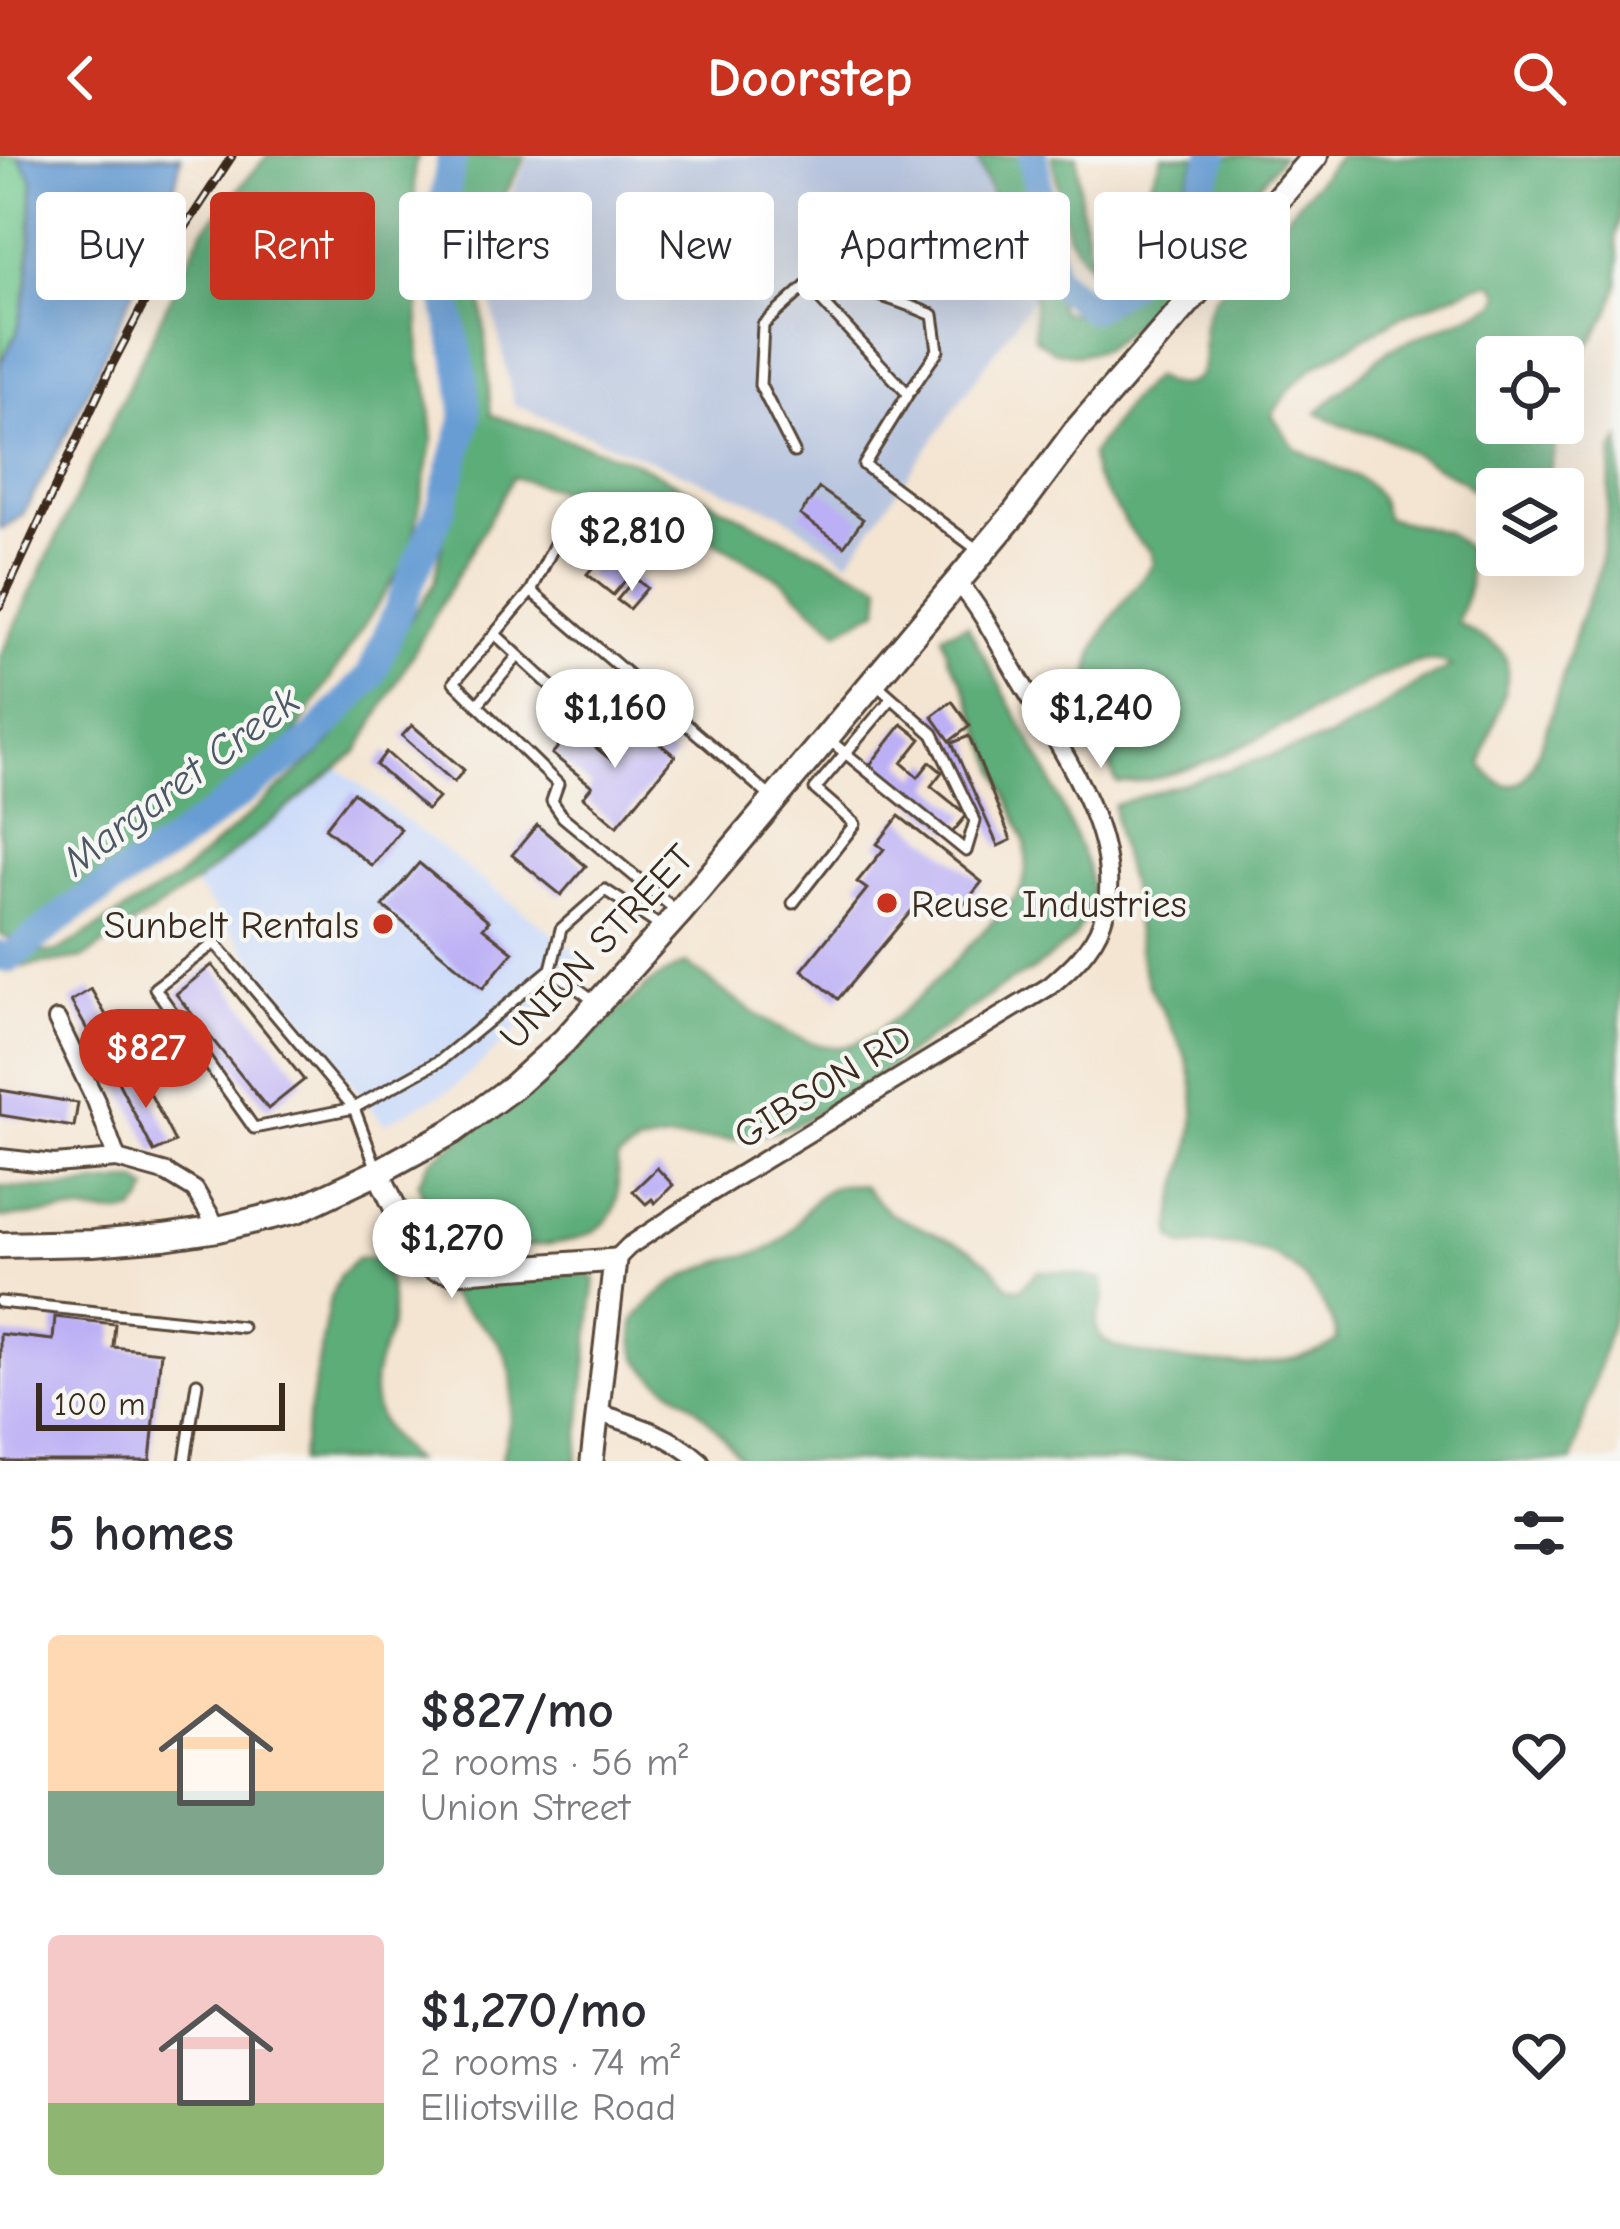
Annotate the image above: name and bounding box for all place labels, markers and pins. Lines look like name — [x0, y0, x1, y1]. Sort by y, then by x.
pin: $2,810 — [534, 492, 730, 594]
pin: $1,160 — [517, 669, 713, 771]
pin: $1,240 — [1003, 669, 1199, 771]
place label: Reuse Industries — [911, 882, 1187, 927]
marker: Reuse Industries — [874, 890, 900, 916]
place label: Sunbelt Rentals — [104, 903, 359, 948]
marker: Sunbelt Rentals — [370, 911, 396, 937]
pin: $827 — [75, 1009, 217, 1111]
pin: $1,270 — [354, 1199, 550, 1301]

